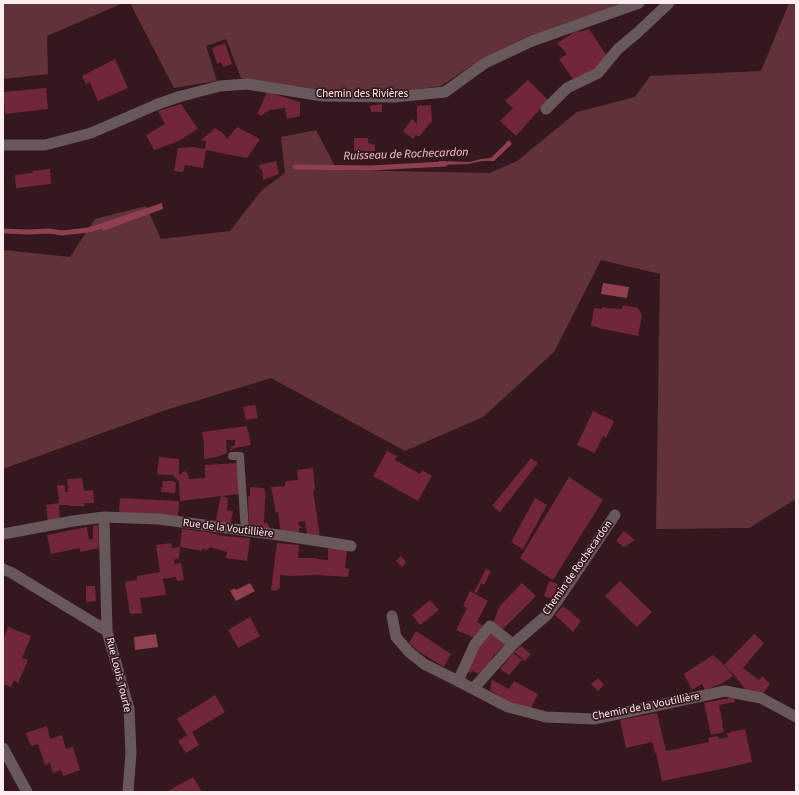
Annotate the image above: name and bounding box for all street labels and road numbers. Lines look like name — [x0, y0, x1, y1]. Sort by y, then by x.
street label: Chemin des Rivières — [316, 88, 408, 102]
street label: Rue de la Voutillière — [182, 517, 274, 541]
street label: Chemin de Rochecardon — [540, 518, 616, 618]
street label: Rue Louis Tourte — [102, 636, 134, 714]
street label: Chemin de la Voutillière — [591, 690, 701, 724]

